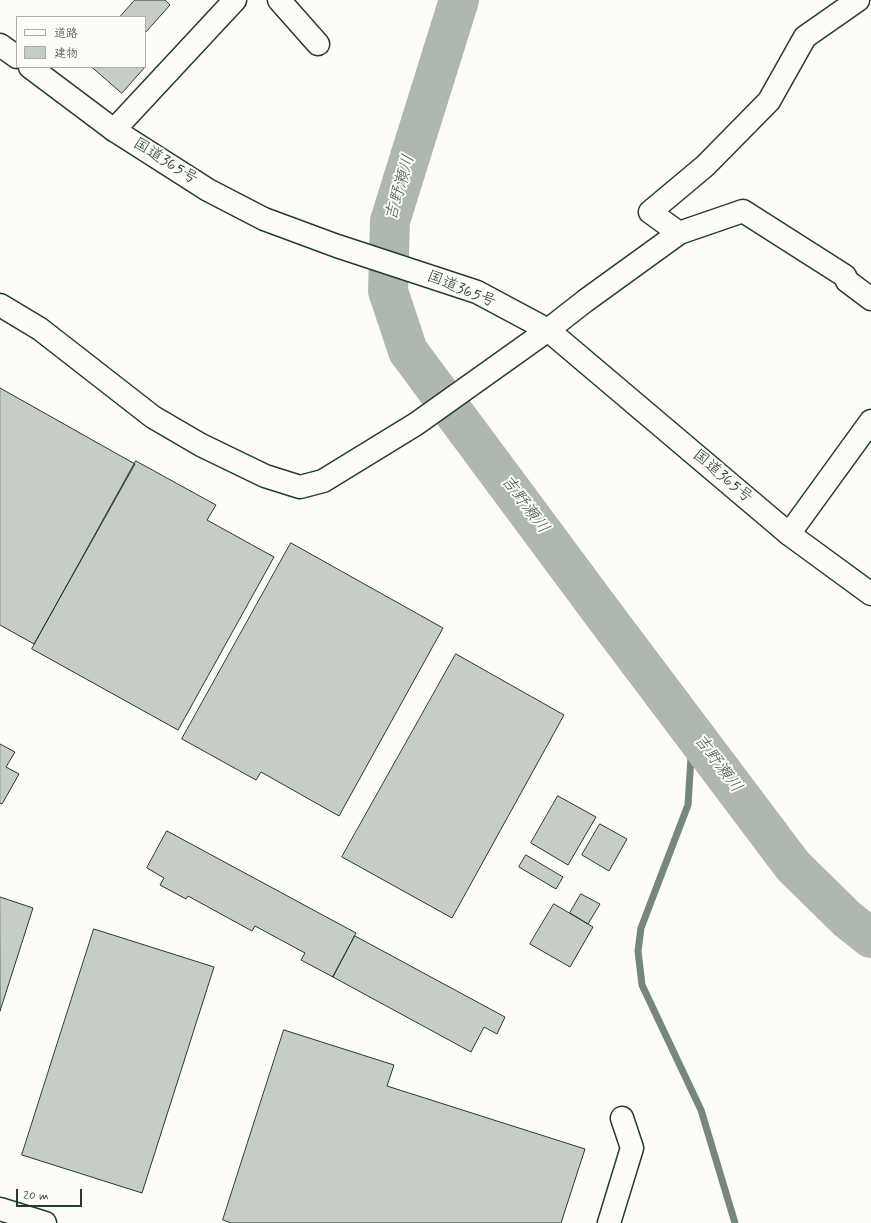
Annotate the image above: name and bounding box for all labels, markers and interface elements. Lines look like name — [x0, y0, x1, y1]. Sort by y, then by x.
legend — [16, 16, 146, 68]
text: 道路 — [54, 26, 78, 42]
text: 建物 — [54, 46, 78, 62]
street label: 国道365号 — [129, 135, 201, 189]
water label: 吉野瀬川 — [382, 153, 420, 223]
street label: 国道365号 — [424, 267, 498, 313]
street label: 国道365号 — [688, 446, 756, 508]
water label: 吉野瀬川 — [495, 472, 553, 538]
water label: 吉野瀬川 — [688, 731, 746, 797]
scale bar — [18, 1181, 84, 1207]
text: 20 m — [23, 1188, 49, 1204]

